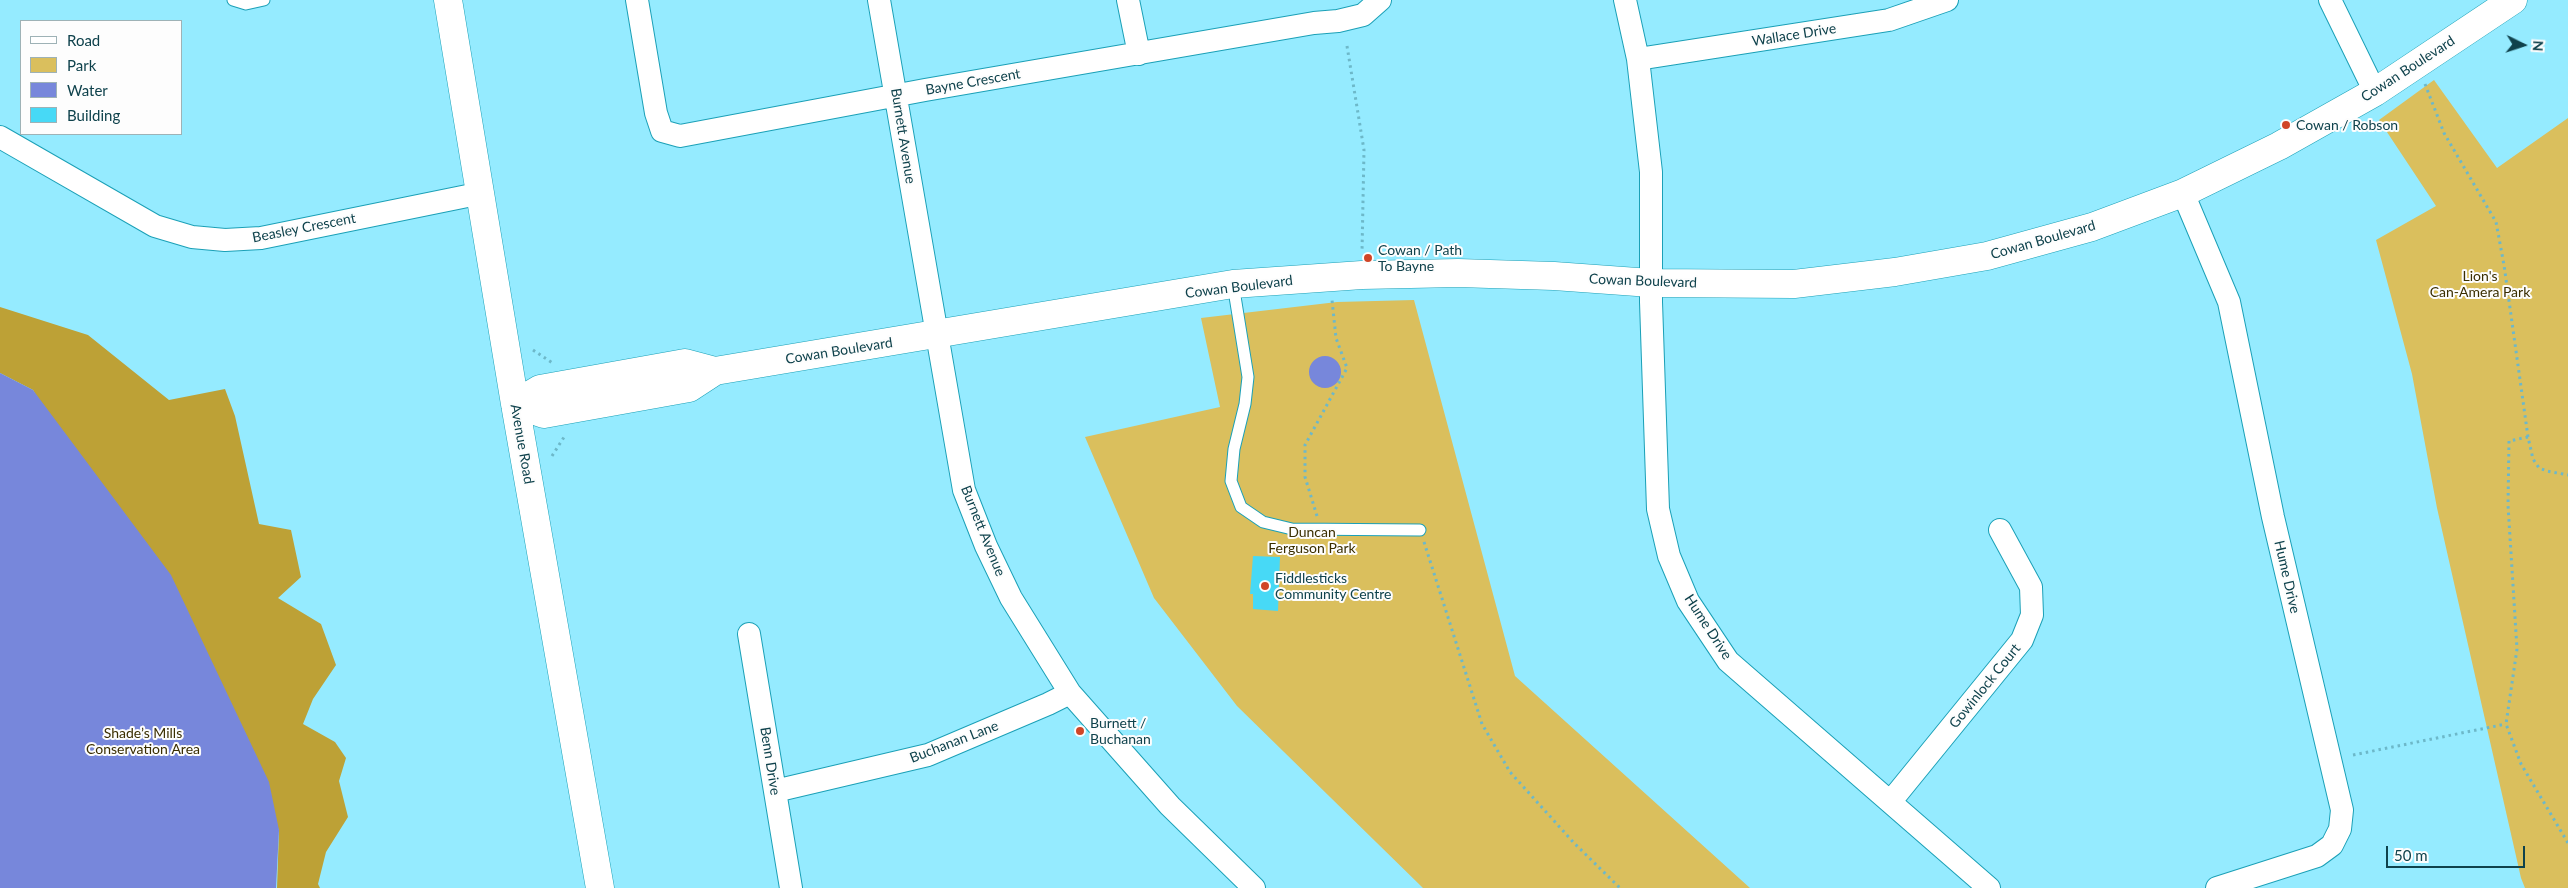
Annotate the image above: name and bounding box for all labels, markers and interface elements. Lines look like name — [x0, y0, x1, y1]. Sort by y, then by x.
legend — [20, 20, 182, 135]
street label: Wallace Drive — [1751, 20, 1837, 50]
north arrow — [2498, 20, 2548, 70]
text: Road — [67, 31, 100, 49]
street label: Cowan Boulevard — [2358, 32, 2458, 106]
text: N — [2530, 40, 2547, 52]
text: Park — [67, 56, 96, 74]
street label: Bayne Crescent — [924, 65, 1022, 99]
text: Water — [67, 81, 108, 99]
street label: Burnett Avenue — [887, 87, 919, 185]
text: Building — [67, 106, 120, 124]
place label: Cowan / Robson — [2296, 117, 2398, 133]
marker: Cowan / Robson — [2280, 119, 2292, 131]
street label: Beasley Crescent — [251, 210, 357, 246]
street label: Cowan Boulevard — [1989, 217, 2097, 263]
place label: Cowan / Path To Bayne — [1378, 242, 1462, 274]
marker: Cowan / Path To Bayne — [1362, 252, 1374, 264]
park label: Lion's Can-Amera Park — [2430, 268, 2530, 300]
street label: Cowan Boulevard — [1589, 271, 1697, 291]
street label: Cowan Boulevard — [1184, 272, 1294, 302]
street label: Cowan Boulevard — [784, 334, 894, 368]
street label: Avenue Road — [507, 403, 537, 485]
street label: Burnett Avenue — [957, 483, 1009, 579]
park label: Duncan Ferguson Park — [1268, 524, 1356, 556]
street label: Hume Drive — [2270, 539, 2304, 615]
place label: Fiddlesticks Community Centre — [1275, 570, 1392, 602]
marker: Fiddlesticks Community Centre — [1259, 580, 1271, 592]
street label: Hume Drive — [1681, 591, 1735, 663]
street label: Gowinlock Court — [1946, 640, 2024, 732]
place label: Burnett / Buchanan — [1090, 715, 1151, 748]
street label: Buchanan Lane — [907, 717, 1001, 767]
park label: Shade’s Mills Conservation Area — [86, 725, 200, 758]
marker: Burnett / Buchanan — [1074, 725, 1086, 737]
street label: Benn Drive — [756, 726, 784, 796]
scale bar — [2388, 836, 2527, 868]
text: 50 m — [2394, 846, 2428, 864]

